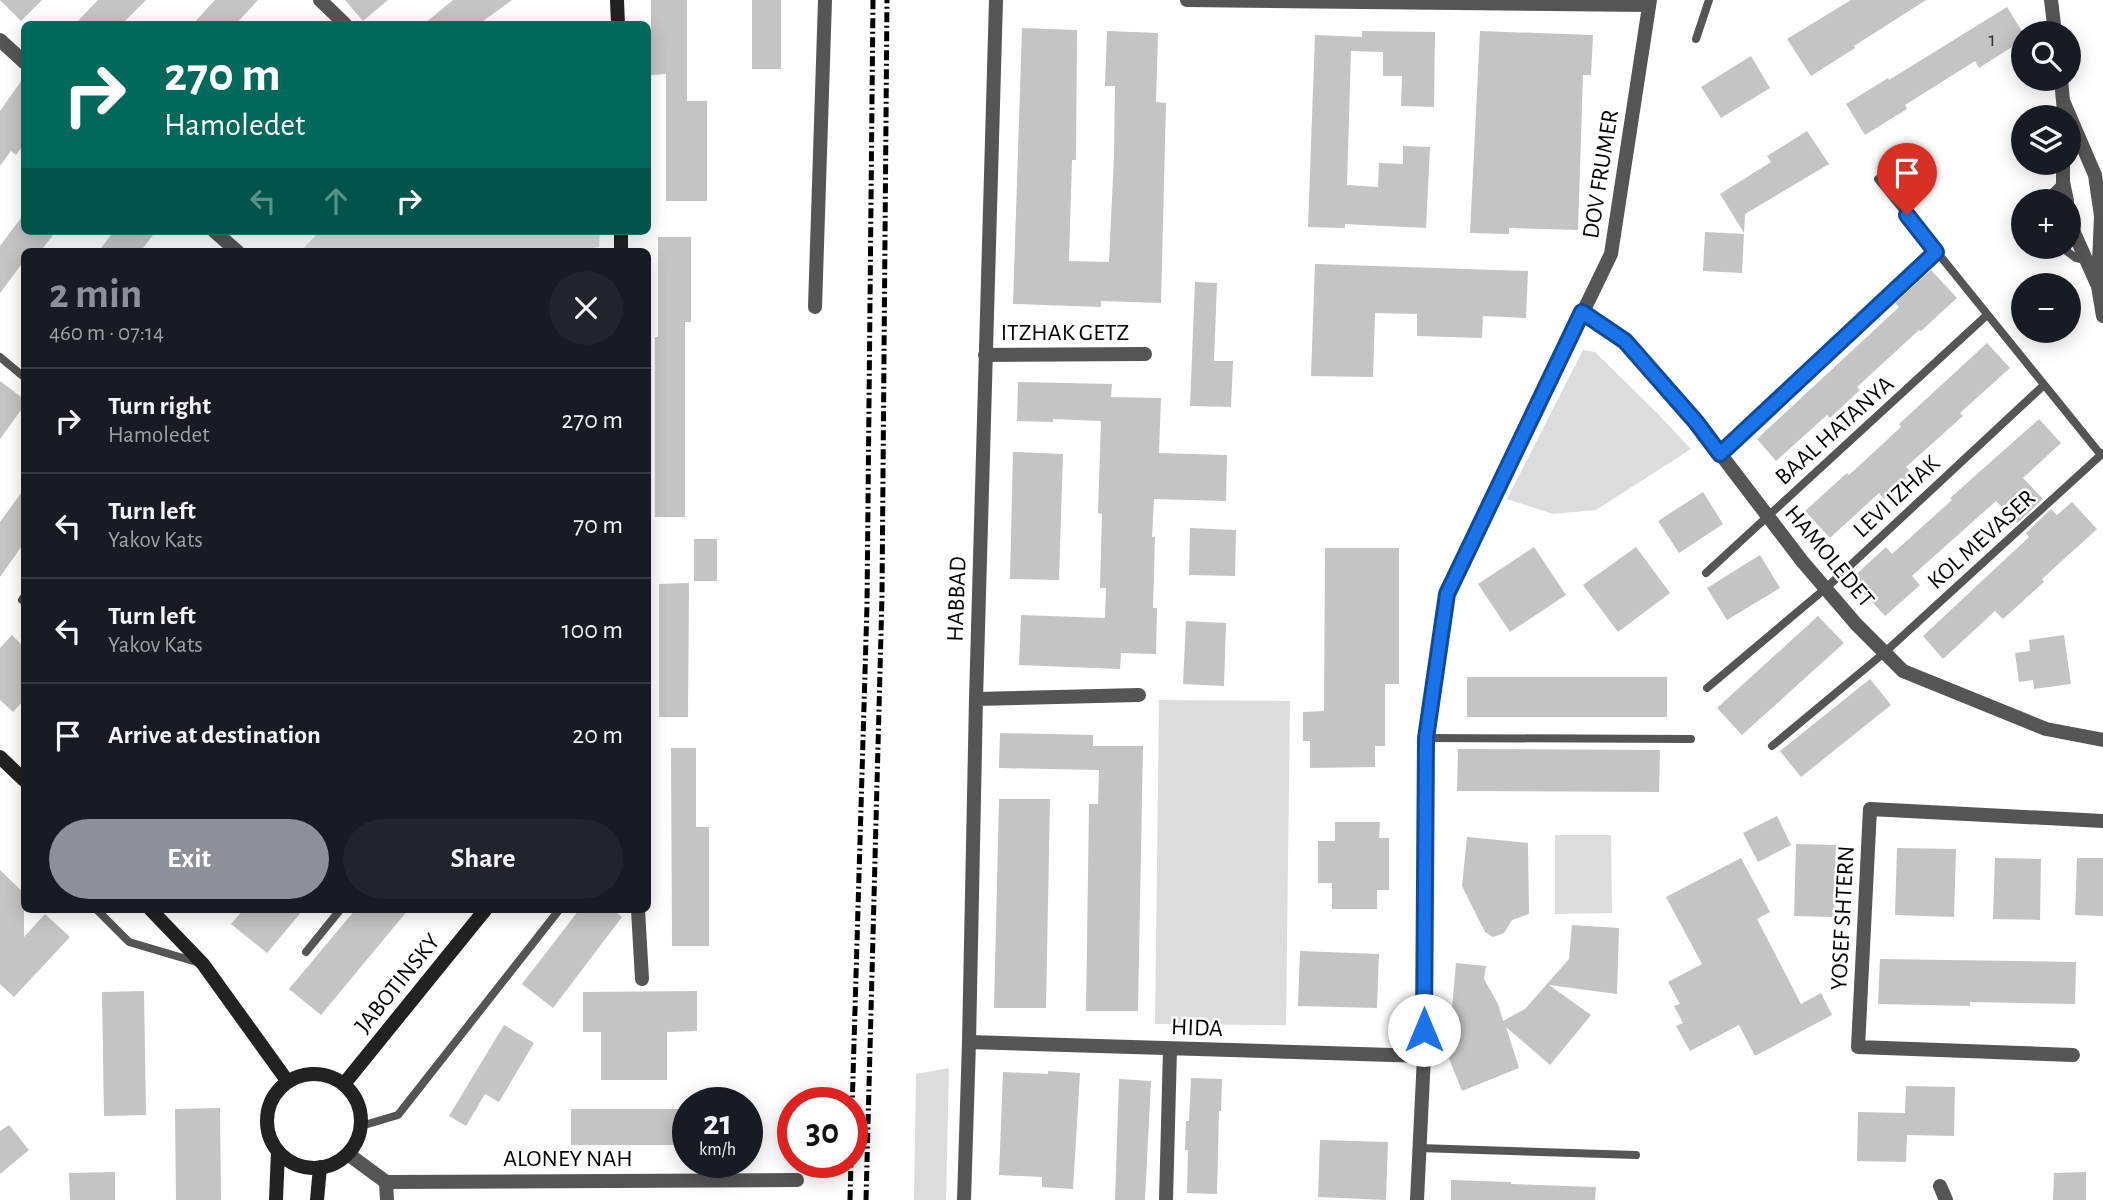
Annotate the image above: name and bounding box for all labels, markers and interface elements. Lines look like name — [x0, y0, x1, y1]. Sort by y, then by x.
map controls — [2011, 21, 2081, 343]
button: search — [2011, 21, 2081, 91]
house number: 1 — [1988, 29, 1996, 50]
icon: right — [49, 49, 140, 140]
text: 270 m — [164, 51, 281, 100]
button: layers — [2011, 105, 2081, 175]
street label: DOV FRUMER — [1579, 108, 1623, 240]
text: Hamoledet — [164, 109, 305, 141]
pin — [1877, 143, 1937, 215]
icon: arrive — [1888, 154, 1926, 192]
icon: left — [244, 182, 282, 220]
icon: ahead — [317, 182, 355, 220]
icon: right — [390, 182, 428, 220]
button: + — [2011, 189, 2081, 259]
button: close — [549, 271, 623, 345]
text: 2 min — [49, 273, 142, 315]
button: − — [2011, 273, 2081, 343]
street label: ITZHAK GETZ — [1001, 321, 1129, 345]
text: 460 m · 07:14 — [49, 322, 164, 345]
street label: BAAL HATANYA — [1771, 372, 1898, 490]
text: Turn right — [108, 393, 211, 419]
icon: right — [49, 402, 87, 440]
text: 270 m — [562, 407, 623, 433]
text: Hamoledet — [108, 424, 210, 447]
street label: LEVI IZHAK — [1849, 451, 1945, 542]
street label: KOL MEVASER — [1923, 486, 2040, 594]
text: Turn left — [108, 498, 196, 524]
street label: HAMOLEDET — [1780, 501, 1879, 612]
icon: left — [49, 507, 87, 545]
text: 70 m — [573, 512, 623, 538]
text: Yakov Kats — [108, 529, 203, 552]
street label: HABBAD — [944, 556, 970, 642]
text: Turn left — [108, 603, 196, 629]
icon: left — [49, 612, 87, 650]
text: 100 m — [562, 617, 623, 643]
text: Yakov Kats — [108, 634, 203, 657]
icon: arrive — [49, 717, 87, 755]
text: Arrive at destination — [108, 722, 321, 748]
text: 20 m — [572, 722, 623, 748]
button: Exit — [49, 819, 329, 899]
button: Share — [343, 819, 623, 899]
street label: YOSEF SHTERN — [1827, 845, 1859, 991]
street label: JABOTINSKY — [351, 929, 445, 1038]
position arrow — [1387, 993, 1461, 1067]
street label: HIDA — [1171, 1015, 1223, 1041]
speed limit sign: 30 — [777, 1087, 868, 1178]
text: 21 — [703, 1106, 732, 1141]
text: km/h — [699, 1141, 736, 1159]
street label: ALONEY NAH — [503, 1147, 633, 1171]

